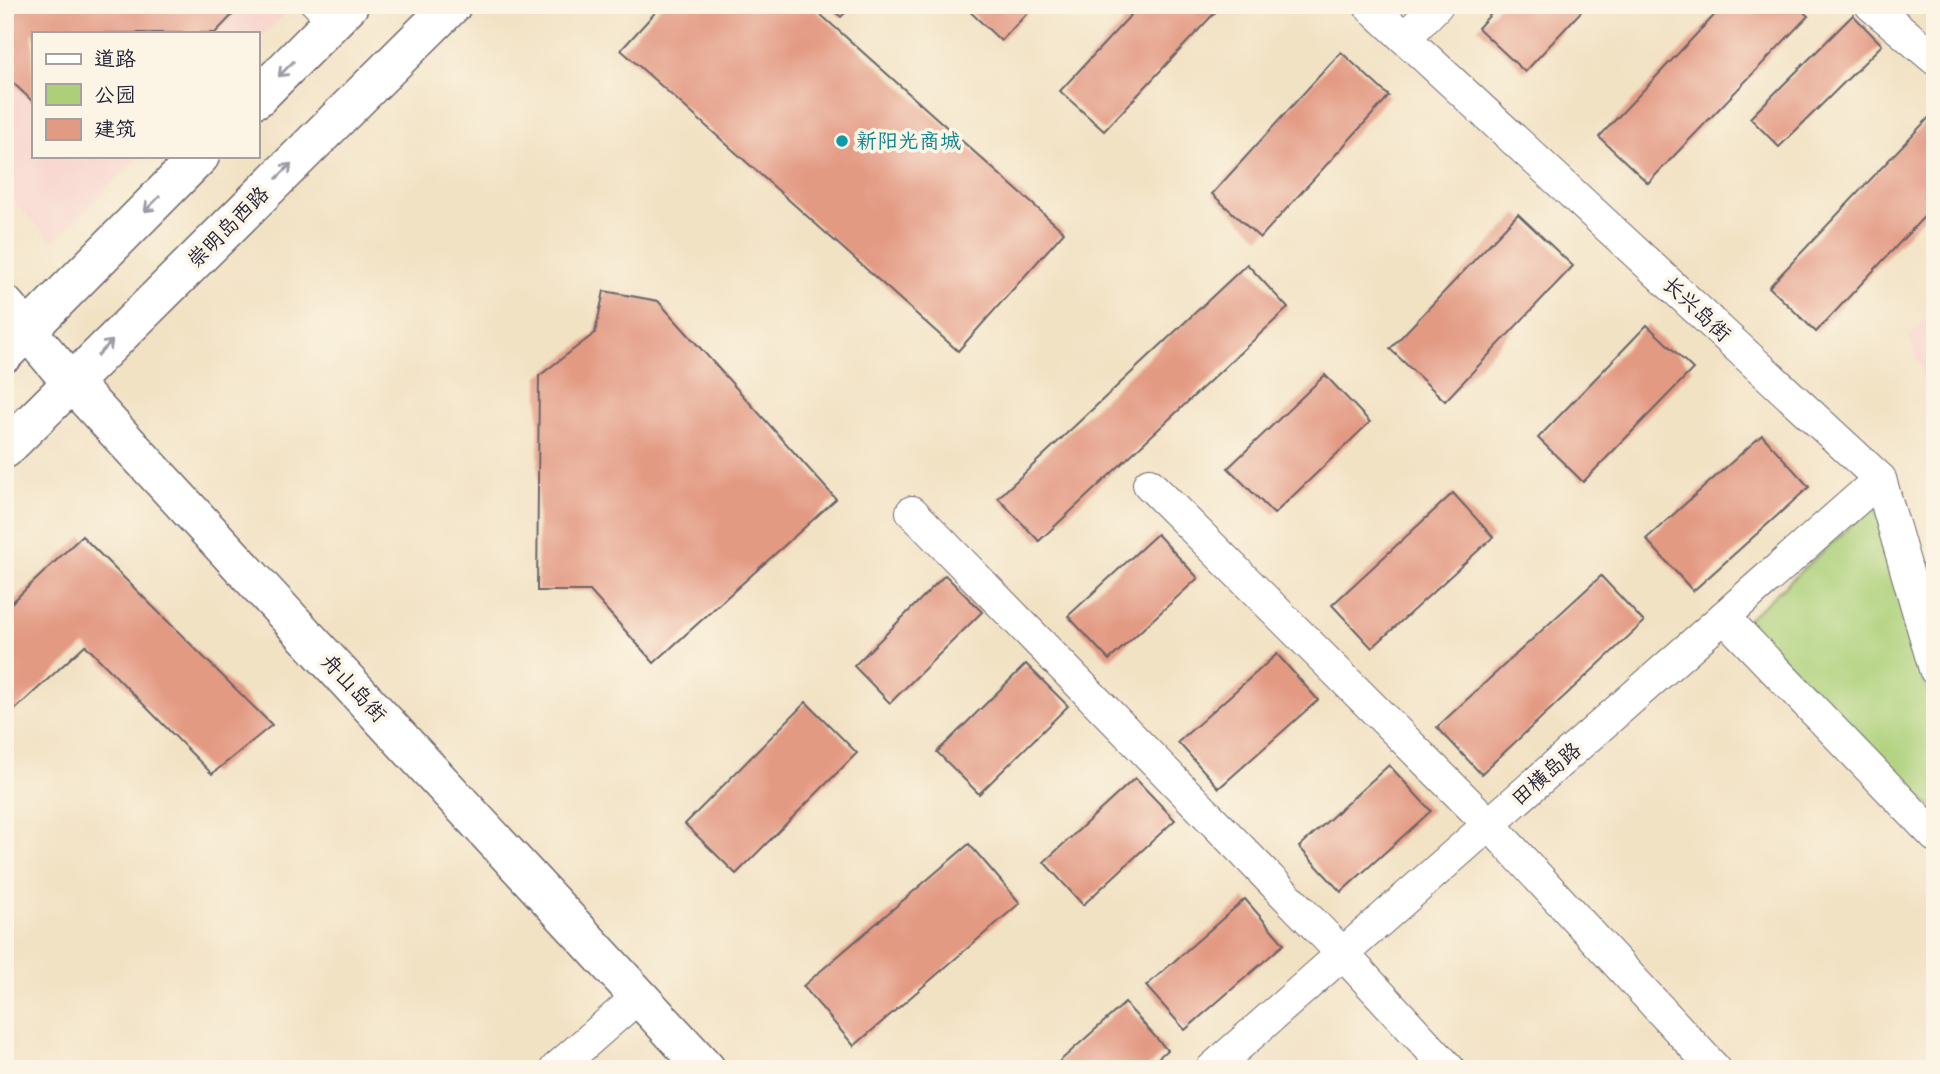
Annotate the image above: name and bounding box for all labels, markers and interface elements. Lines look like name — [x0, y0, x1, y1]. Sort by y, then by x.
legend — [32, 32, 259, 158]
text: 道路 — [94, 47, 136, 72]
one-way arrow — [278, 60, 295, 77]
text: 公园 — [94, 83, 136, 108]
text: 建筑 — [94, 117, 136, 142]
place label: 新阳光商城 — [856, 129, 961, 154]
marker: 新阳光商城 — [834, 133, 850, 149]
one-way arrow — [276, 163, 293, 180]
street label: 崇明岛西路 — [182, 181, 274, 273]
one-way arrow — [144, 196, 161, 213]
street label: 长兴岛街 — [1657, 272, 1736, 347]
one-way arrow — [96, 340, 113, 357]
street label: 舟山岛街 — [316, 649, 391, 728]
street label: 田横岛路 — [1506, 737, 1586, 811]

